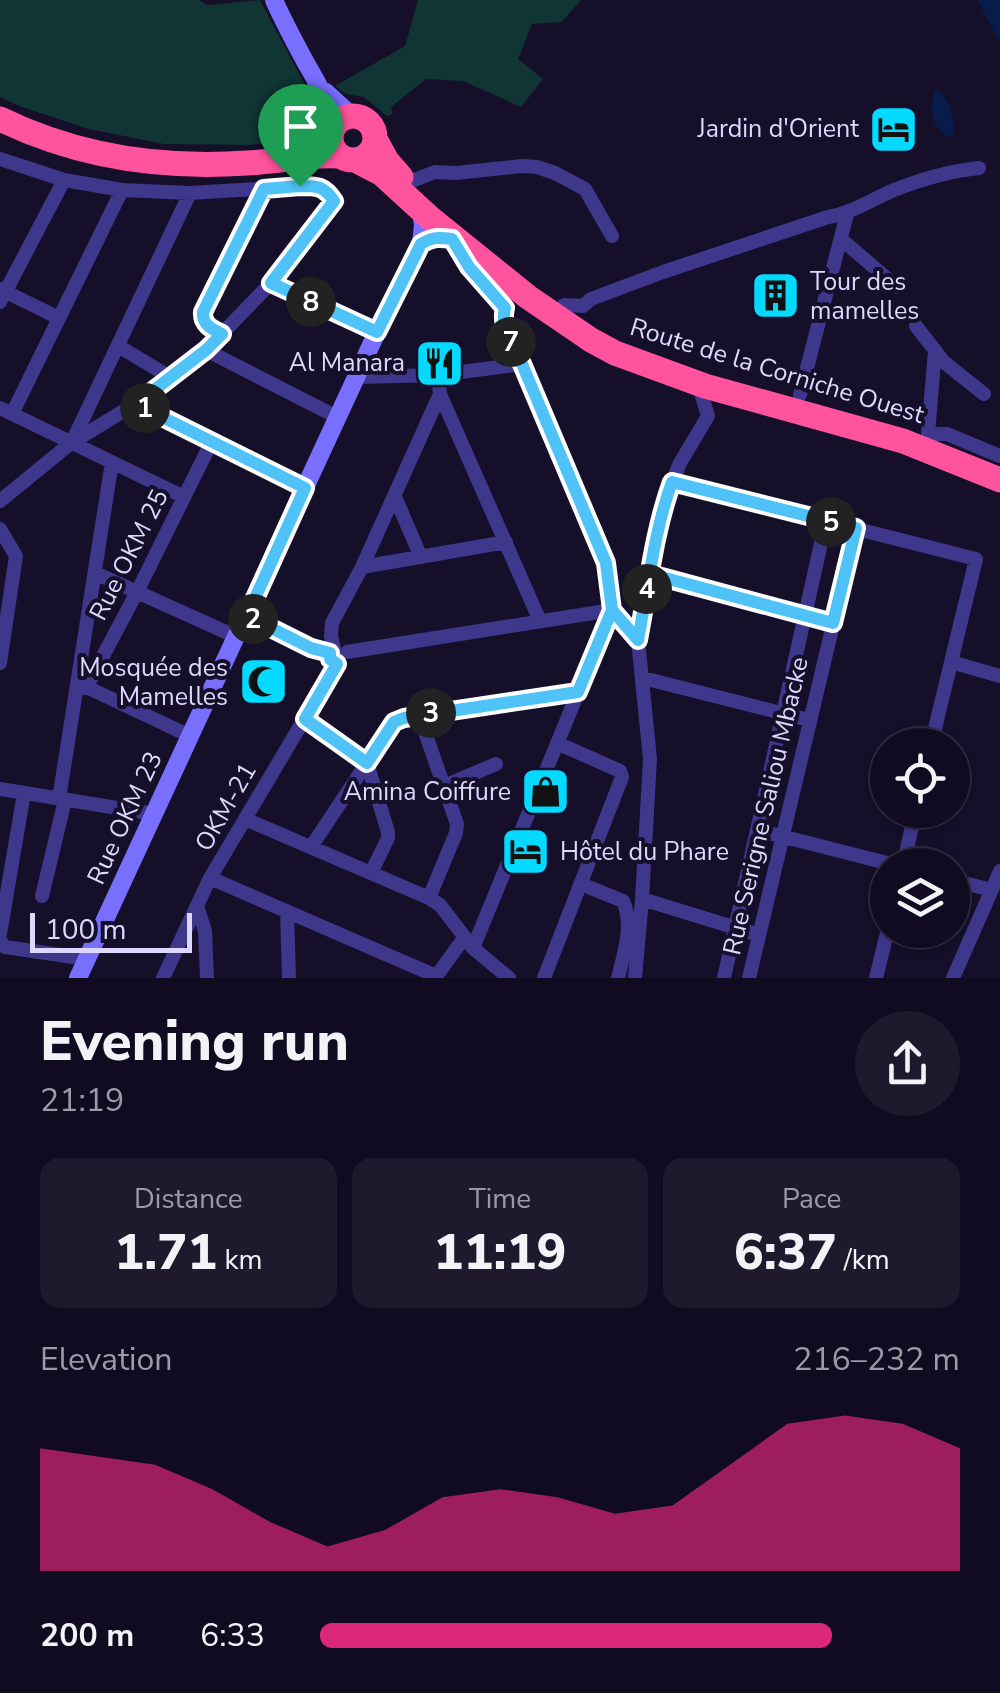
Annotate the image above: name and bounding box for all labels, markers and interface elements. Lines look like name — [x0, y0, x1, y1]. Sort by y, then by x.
pin — [258, 84, 343, 187]
icon: arrive — [273, 99, 328, 154]
hotel icon: Jardin d'Orient — [868, 103, 920, 155]
place label: Jardin d'Orient — [697, 112, 859, 146]
place label: Tour des mamelles — [810, 265, 919, 328]
building icon: Tour des mamelles — [749, 270, 801, 322]
pin: 8 — [286, 277, 336, 327]
text: 8 — [303, 283, 319, 321]
street label: Route de la Corniche Ouest — [626, 310, 928, 432]
pin: 7 — [486, 317, 536, 367]
text: 7 — [503, 323, 519, 361]
restaurant icon: Al Manara — [414, 337, 466, 389]
place label: Al Manara — [289, 346, 405, 380]
pin: 1 — [120, 383, 170, 433]
text: 1 — [137, 389, 153, 427]
street label: Rue OKM 25 — [81, 484, 177, 626]
pin: 5 — [806, 497, 856, 547]
text: 5 — [823, 503, 839, 541]
pin: 4 — [622, 564, 672, 614]
text: 4 — [639, 570, 655, 608]
pin: 2 — [228, 594, 278, 644]
text: 2 — [245, 600, 261, 638]
place label: Mosquée des Mamelles — [79, 651, 228, 714]
street label: Rue Serigne Saliou Mbacke — [715, 654, 817, 958]
mosque icon: Mosquée des Mamelles — [237, 656, 289, 708]
pin: 3 — [406, 688, 456, 738]
text: 3 — [423, 694, 439, 732]
map controls — [870, 728, 970, 948]
button: locate — [870, 728, 970, 828]
street label: Rue OKM 23 — [79, 746, 171, 890]
street label: OKM-21 — [187, 757, 265, 857]
shop icon: Amina Coiffure — [520, 766, 572, 818]
place label: Amina Coiffure — [344, 775, 511, 809]
hotel icon: Hôtel du Phare — [499, 826, 551, 878]
place label: Hôtel du Phare — [560, 835, 729, 869]
button: layers — [870, 848, 970, 948]
scale bar — [30, 908, 192, 953]
text: 100 m — [45, 911, 127, 949]
text: Evening run — [40, 1004, 349, 1079]
button: share — [855, 1011, 960, 1116]
text: 21:19 — [40, 1079, 124, 1122]
text: Distance — [134, 1180, 243, 1218]
text: Time — [469, 1180, 531, 1218]
text: Pace — [782, 1180, 841, 1218]
text: 1.71 — [114, 1218, 217, 1287]
text: 11:19 — [433, 1218, 566, 1287]
text: 6:37 — [734, 1218, 837, 1287]
text: km — [217, 1241, 262, 1279]
text: /km — [837, 1241, 890, 1279]
text: Elevation — [40, 1338, 173, 1381]
text: 216–232 m — [793, 1338, 960, 1381]
text: 200 m — [40, 1614, 134, 1657]
text: 6:33 — [200, 1614, 265, 1657]

